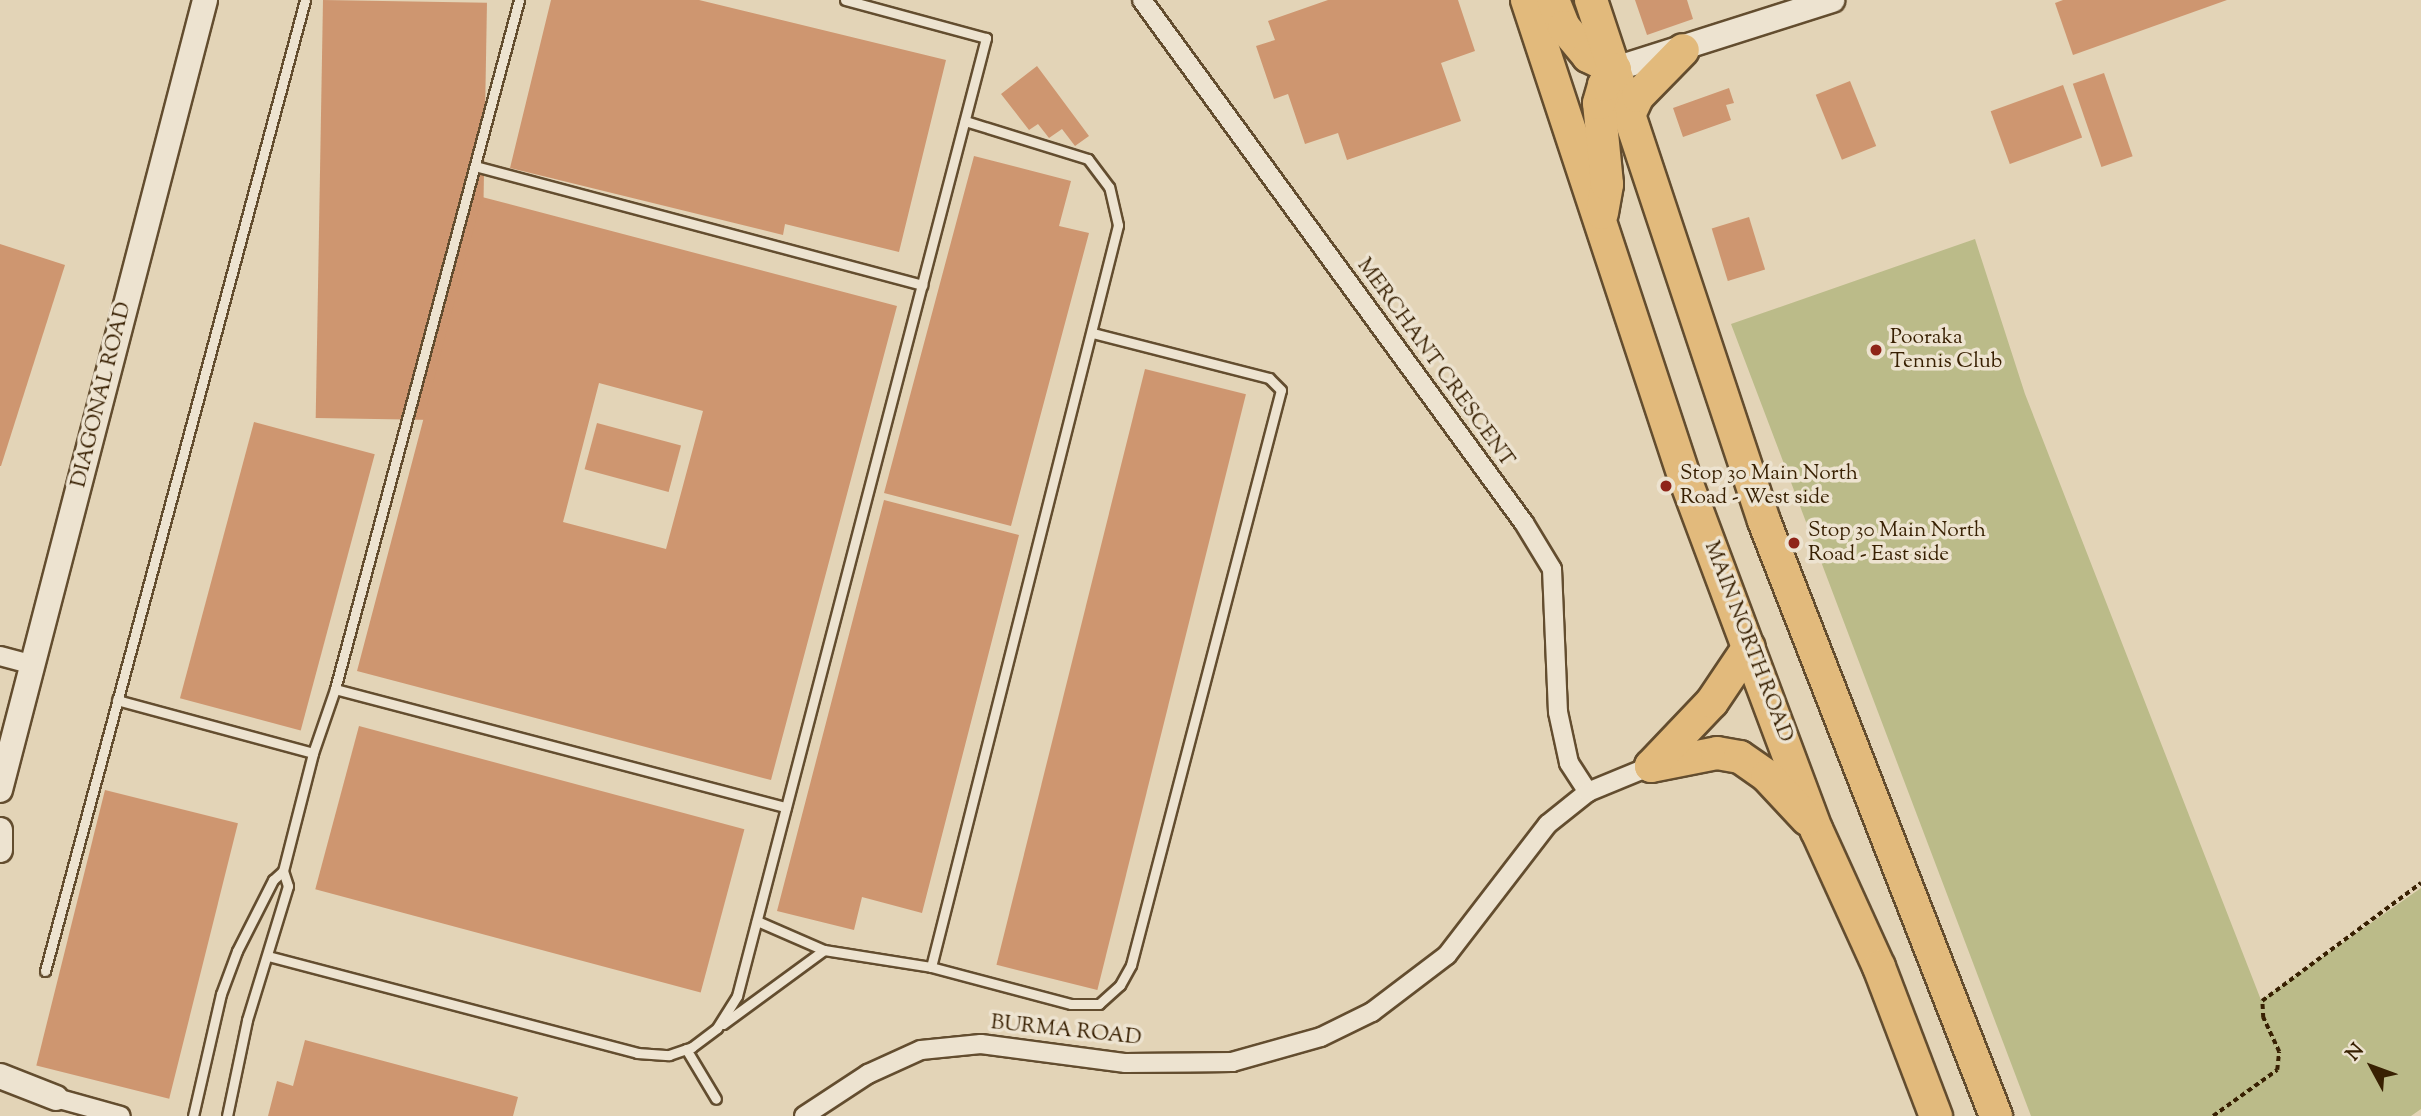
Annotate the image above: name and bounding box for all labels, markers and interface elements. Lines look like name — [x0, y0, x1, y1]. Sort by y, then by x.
street label: MERCHANT CRESCENT — [1351, 254, 1519, 472]
street label: DIAGONAL ROAD — [67, 300, 137, 490]
place label: Pooraka Tennis Club — [1890, 325, 2002, 375]
marker: Pooraka Tennis Club — [1868, 342, 1884, 358]
place label: Stop 30 Main North Road - West side — [1680, 461, 1858, 511]
marker: Stop 30 Main North Road - West side — [1658, 478, 1674, 494]
place label: Stop 30 Main North Road - East side — [1808, 518, 1986, 568]
marker: Stop 30 Main North Road - East side — [1786, 535, 1802, 551]
street label: MAIN NORTH ROAD — [1698, 538, 1798, 746]
street label: BURMA ROAD — [989, 1011, 1143, 1051]
north arrow — [2337, 1032, 2407, 1102]
text: N — [2341, 1038, 2371, 1067]

